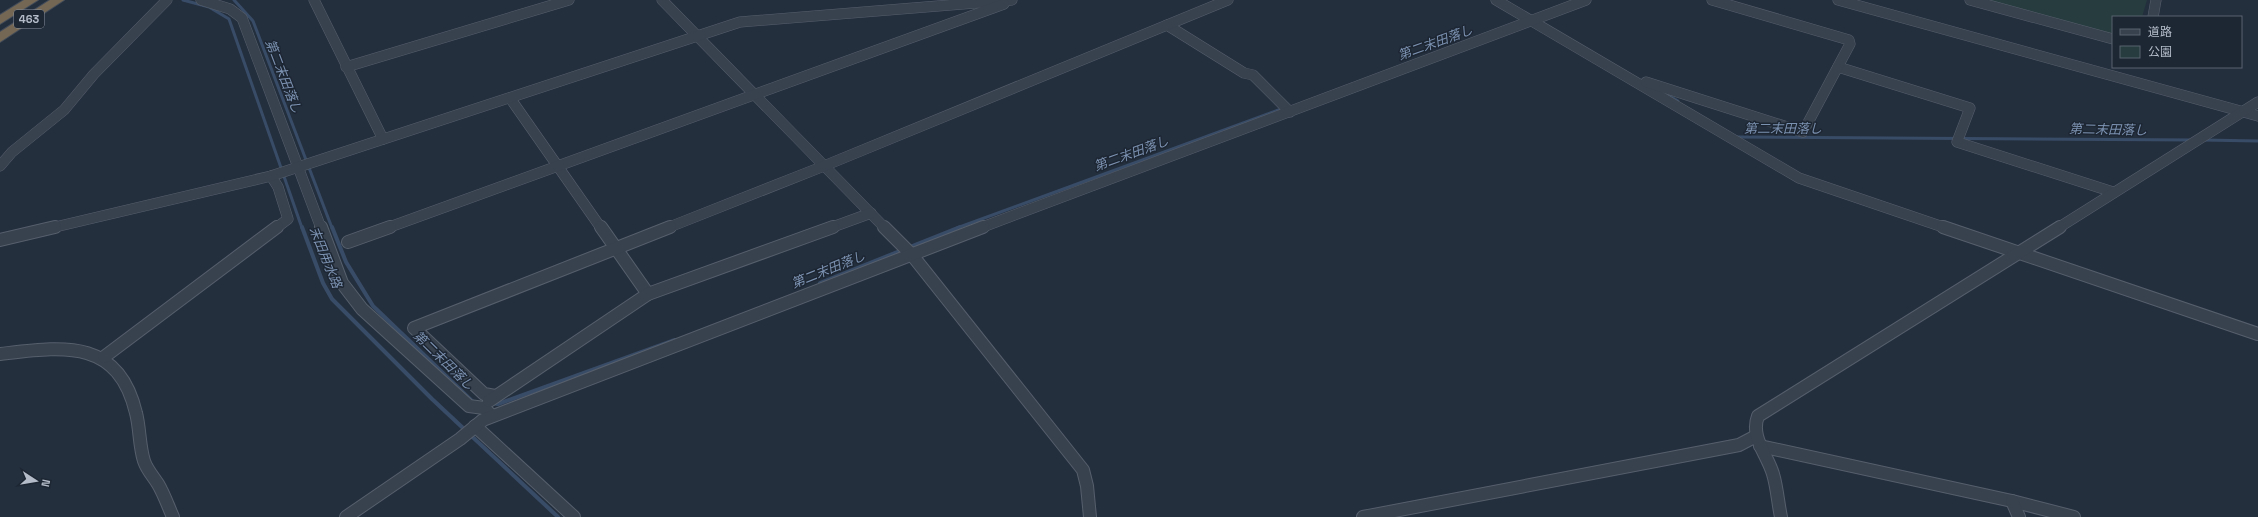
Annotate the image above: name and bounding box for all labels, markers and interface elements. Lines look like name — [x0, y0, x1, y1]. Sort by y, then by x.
road number: 463 — [14, 10, 44, 28]
legend — [2112, 16, 2242, 68]
water label: 第二末田落し — [1396, 21, 1475, 64]
text: 道路 — [2148, 24, 2172, 40]
water label: 第二末田落し — [262, 37, 305, 116]
text: 公園 — [2148, 44, 2172, 60]
water label: 第二末田落し — [1744, 120, 1822, 137]
water label: 第二末田落し — [2069, 120, 2147, 139]
water label: 第二末田落し — [1092, 132, 1171, 175]
water label: 末田用水路 — [305, 224, 346, 291]
water label: 第二末田落し — [789, 247, 868, 292]
water label: 第二末田落し — [410, 327, 478, 394]
north arrow — [16, 461, 56, 501]
text: N — [38, 478, 53, 488]

